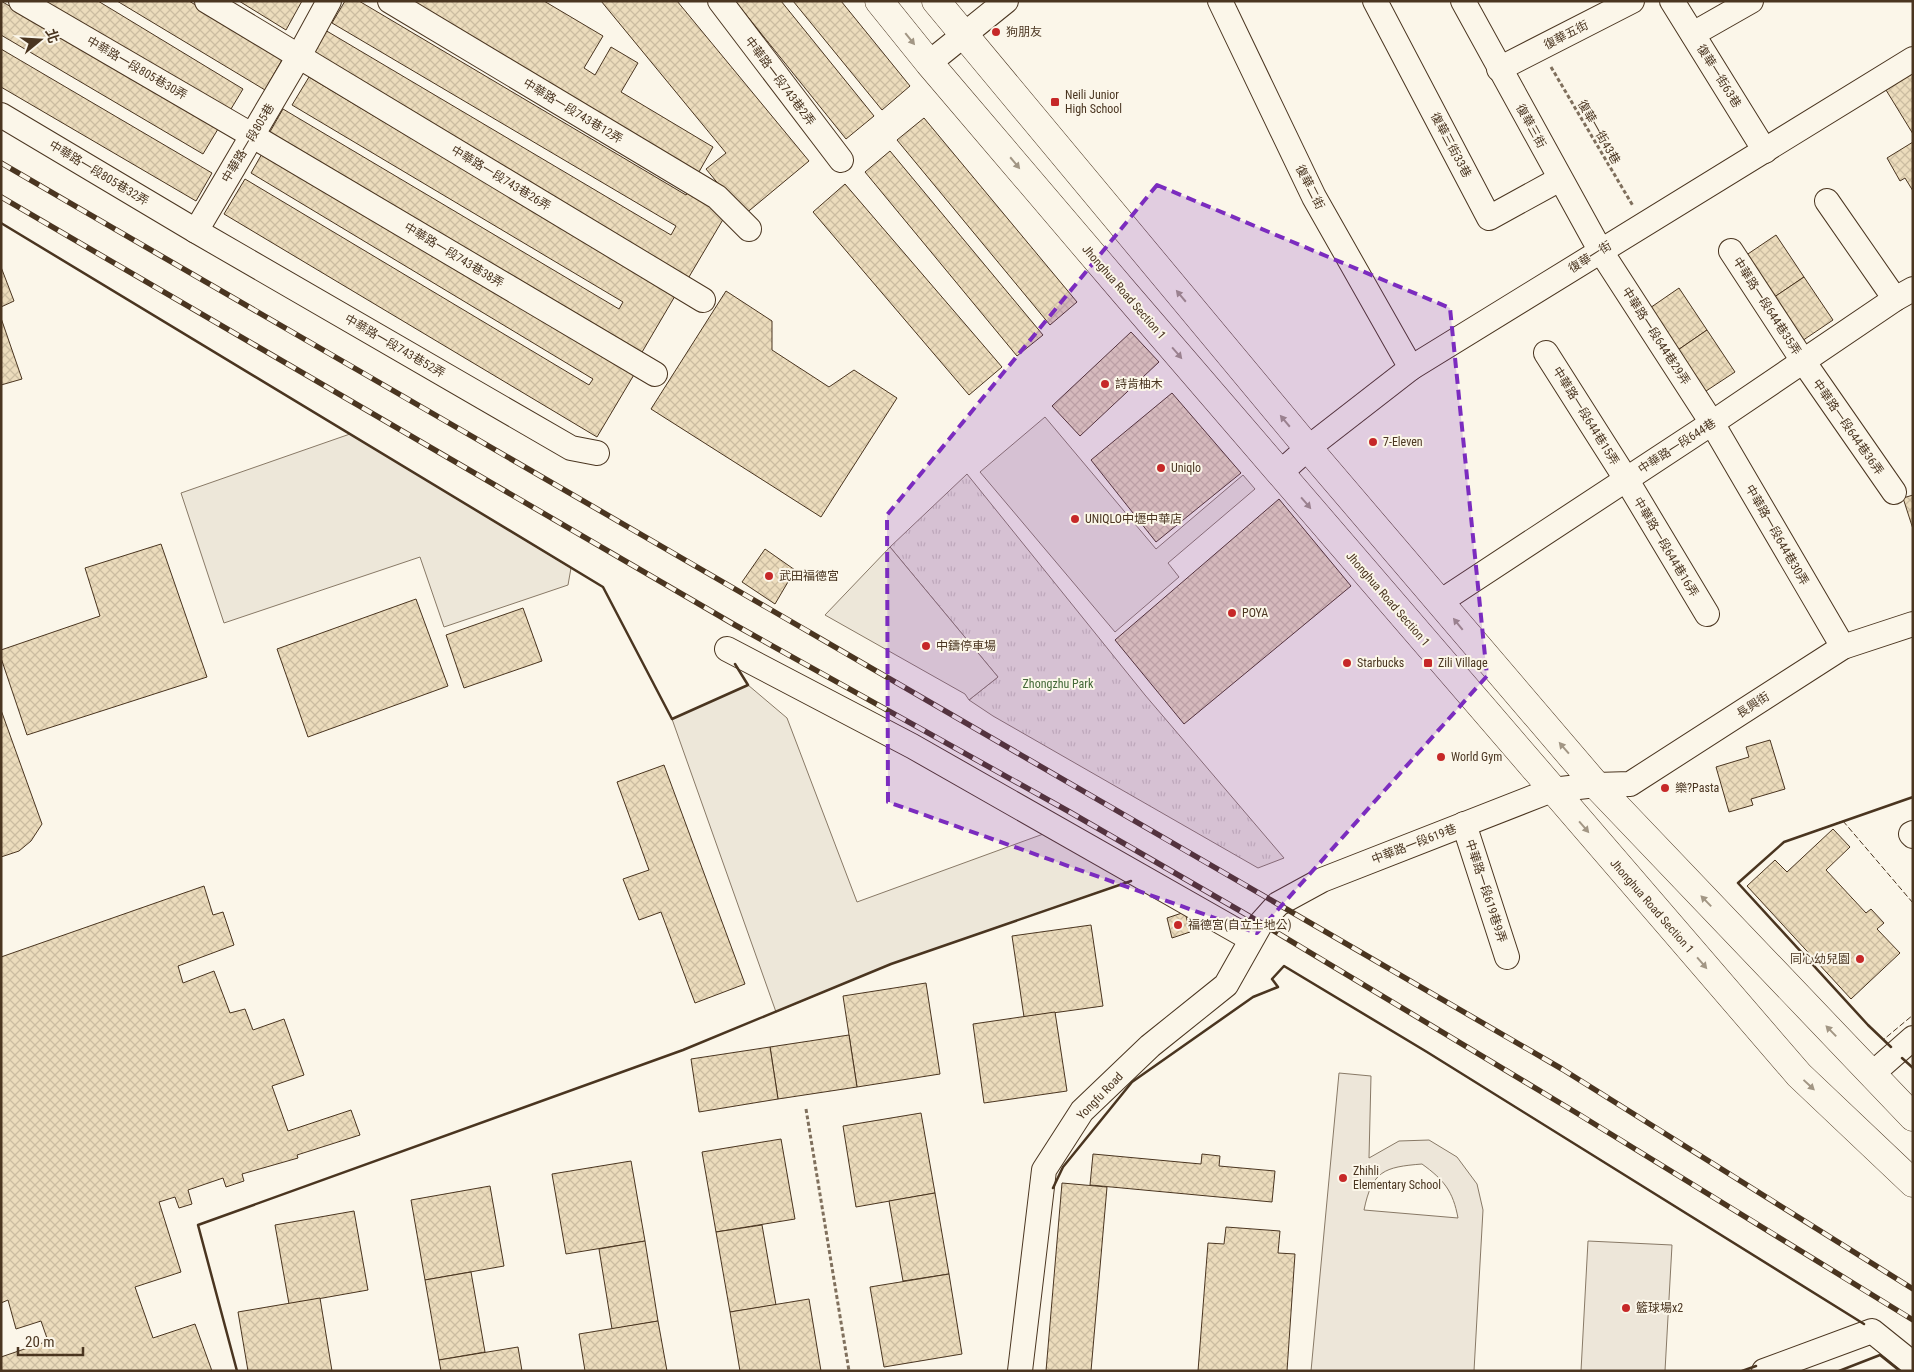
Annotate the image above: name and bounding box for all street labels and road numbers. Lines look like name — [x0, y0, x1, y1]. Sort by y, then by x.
street label: 復華五街 — [1541, 18, 1591, 52]
street label: 中華路一段805巷30弄 — [84, 34, 190, 102]
street label: 中華路一段743巷2弄 — [742, 34, 818, 128]
street label: 復華一街63巷 — [1694, 42, 1744, 110]
street label: 中華路一段743巷12弄 — [521, 76, 625, 146]
street label: 復華一街43巷 — [1575, 97, 1623, 167]
street label: 中華路一段805巷 — [219, 101, 277, 185]
street label: 復華三街 — [1513, 102, 1549, 150]
street label: 復華三街33巷 — [1428, 110, 1474, 180]
street label: 中華路一段805巷32弄 — [47, 138, 151, 208]
street label: 中華路一段743巷26弄 — [449, 143, 553, 213]
street label: 復華二街 — [1293, 162, 1327, 212]
street label: 中華路一段743巷38弄 — [402, 220, 506, 290]
street label: 復華一街 — [1566, 238, 1614, 276]
street label: Jhonghua Road Section 1 — [1079, 242, 1169, 342]
street label: 中華路一段644巷35弄 — [1730, 255, 1804, 357]
street label: 中華路一段644巷29弄 — [1619, 285, 1693, 387]
street label: 中華路一段743巷52弄 — [342, 312, 448, 380]
street label: 中華路一段644巷15弄 — [1550, 364, 1622, 468]
street label: 中華路一段644巷36弄 — [1810, 376, 1886, 478]
street label: 中華路一段644巷 — [1636, 416, 1718, 476]
street label: 中華路一段644巷30弄 — [1743, 482, 1811, 588]
street label: 中華路一段644巷16弄 — [1631, 495, 1701, 599]
street label: Jhonghua Road Section 1 — [1343, 549, 1433, 649]
street label: 長興街 — [1734, 689, 1772, 721]
street label: 中華路一段619巷 — [1370, 821, 1458, 867]
street label: 中華路一段619巷9弄 — [1463, 838, 1509, 944]
street label: Jhonghua Road Section 1 — [1607, 856, 1697, 956]
street label: Yongfu Road — [1074, 1069, 1126, 1122]

